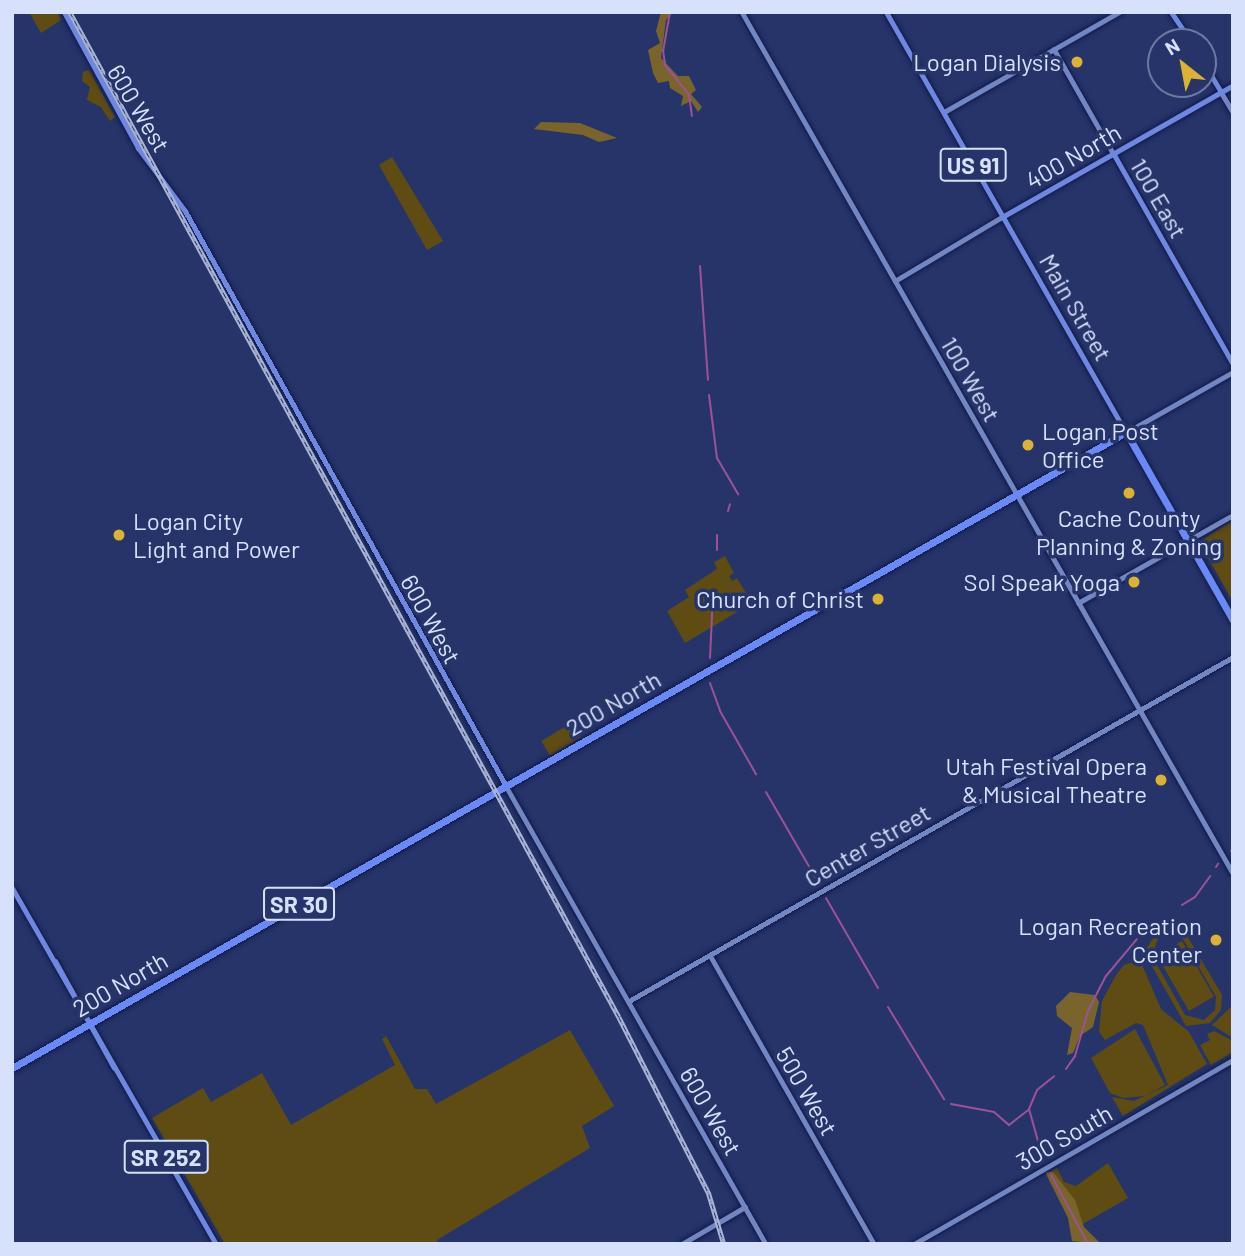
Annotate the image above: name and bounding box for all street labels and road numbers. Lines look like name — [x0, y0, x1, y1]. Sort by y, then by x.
street label: 600 West — [102, 59, 176, 157]
street label: 400 North — [1020, 117, 1126, 195]
road number: US 91 — [938, 146, 1008, 184]
street label: 100 East — [1125, 153, 1193, 243]
street label: Main Street — [1034, 248, 1118, 366]
street label: 100 West — [935, 332, 1007, 426]
street label: 600 West — [395, 570, 467, 668]
street label: 200 North — [560, 664, 666, 742]
street label: Center Street — [799, 797, 935, 893]
road number: SR 30 — [262, 884, 336, 923]
street label: 200 North — [67, 945, 173, 1023]
street label: 500 West — [770, 1042, 844, 1140]
street label: 600 West — [674, 1062, 748, 1160]
street label: 300 South — [1011, 1098, 1117, 1176]
road number: SR 252 — [122, 1138, 210, 1176]

